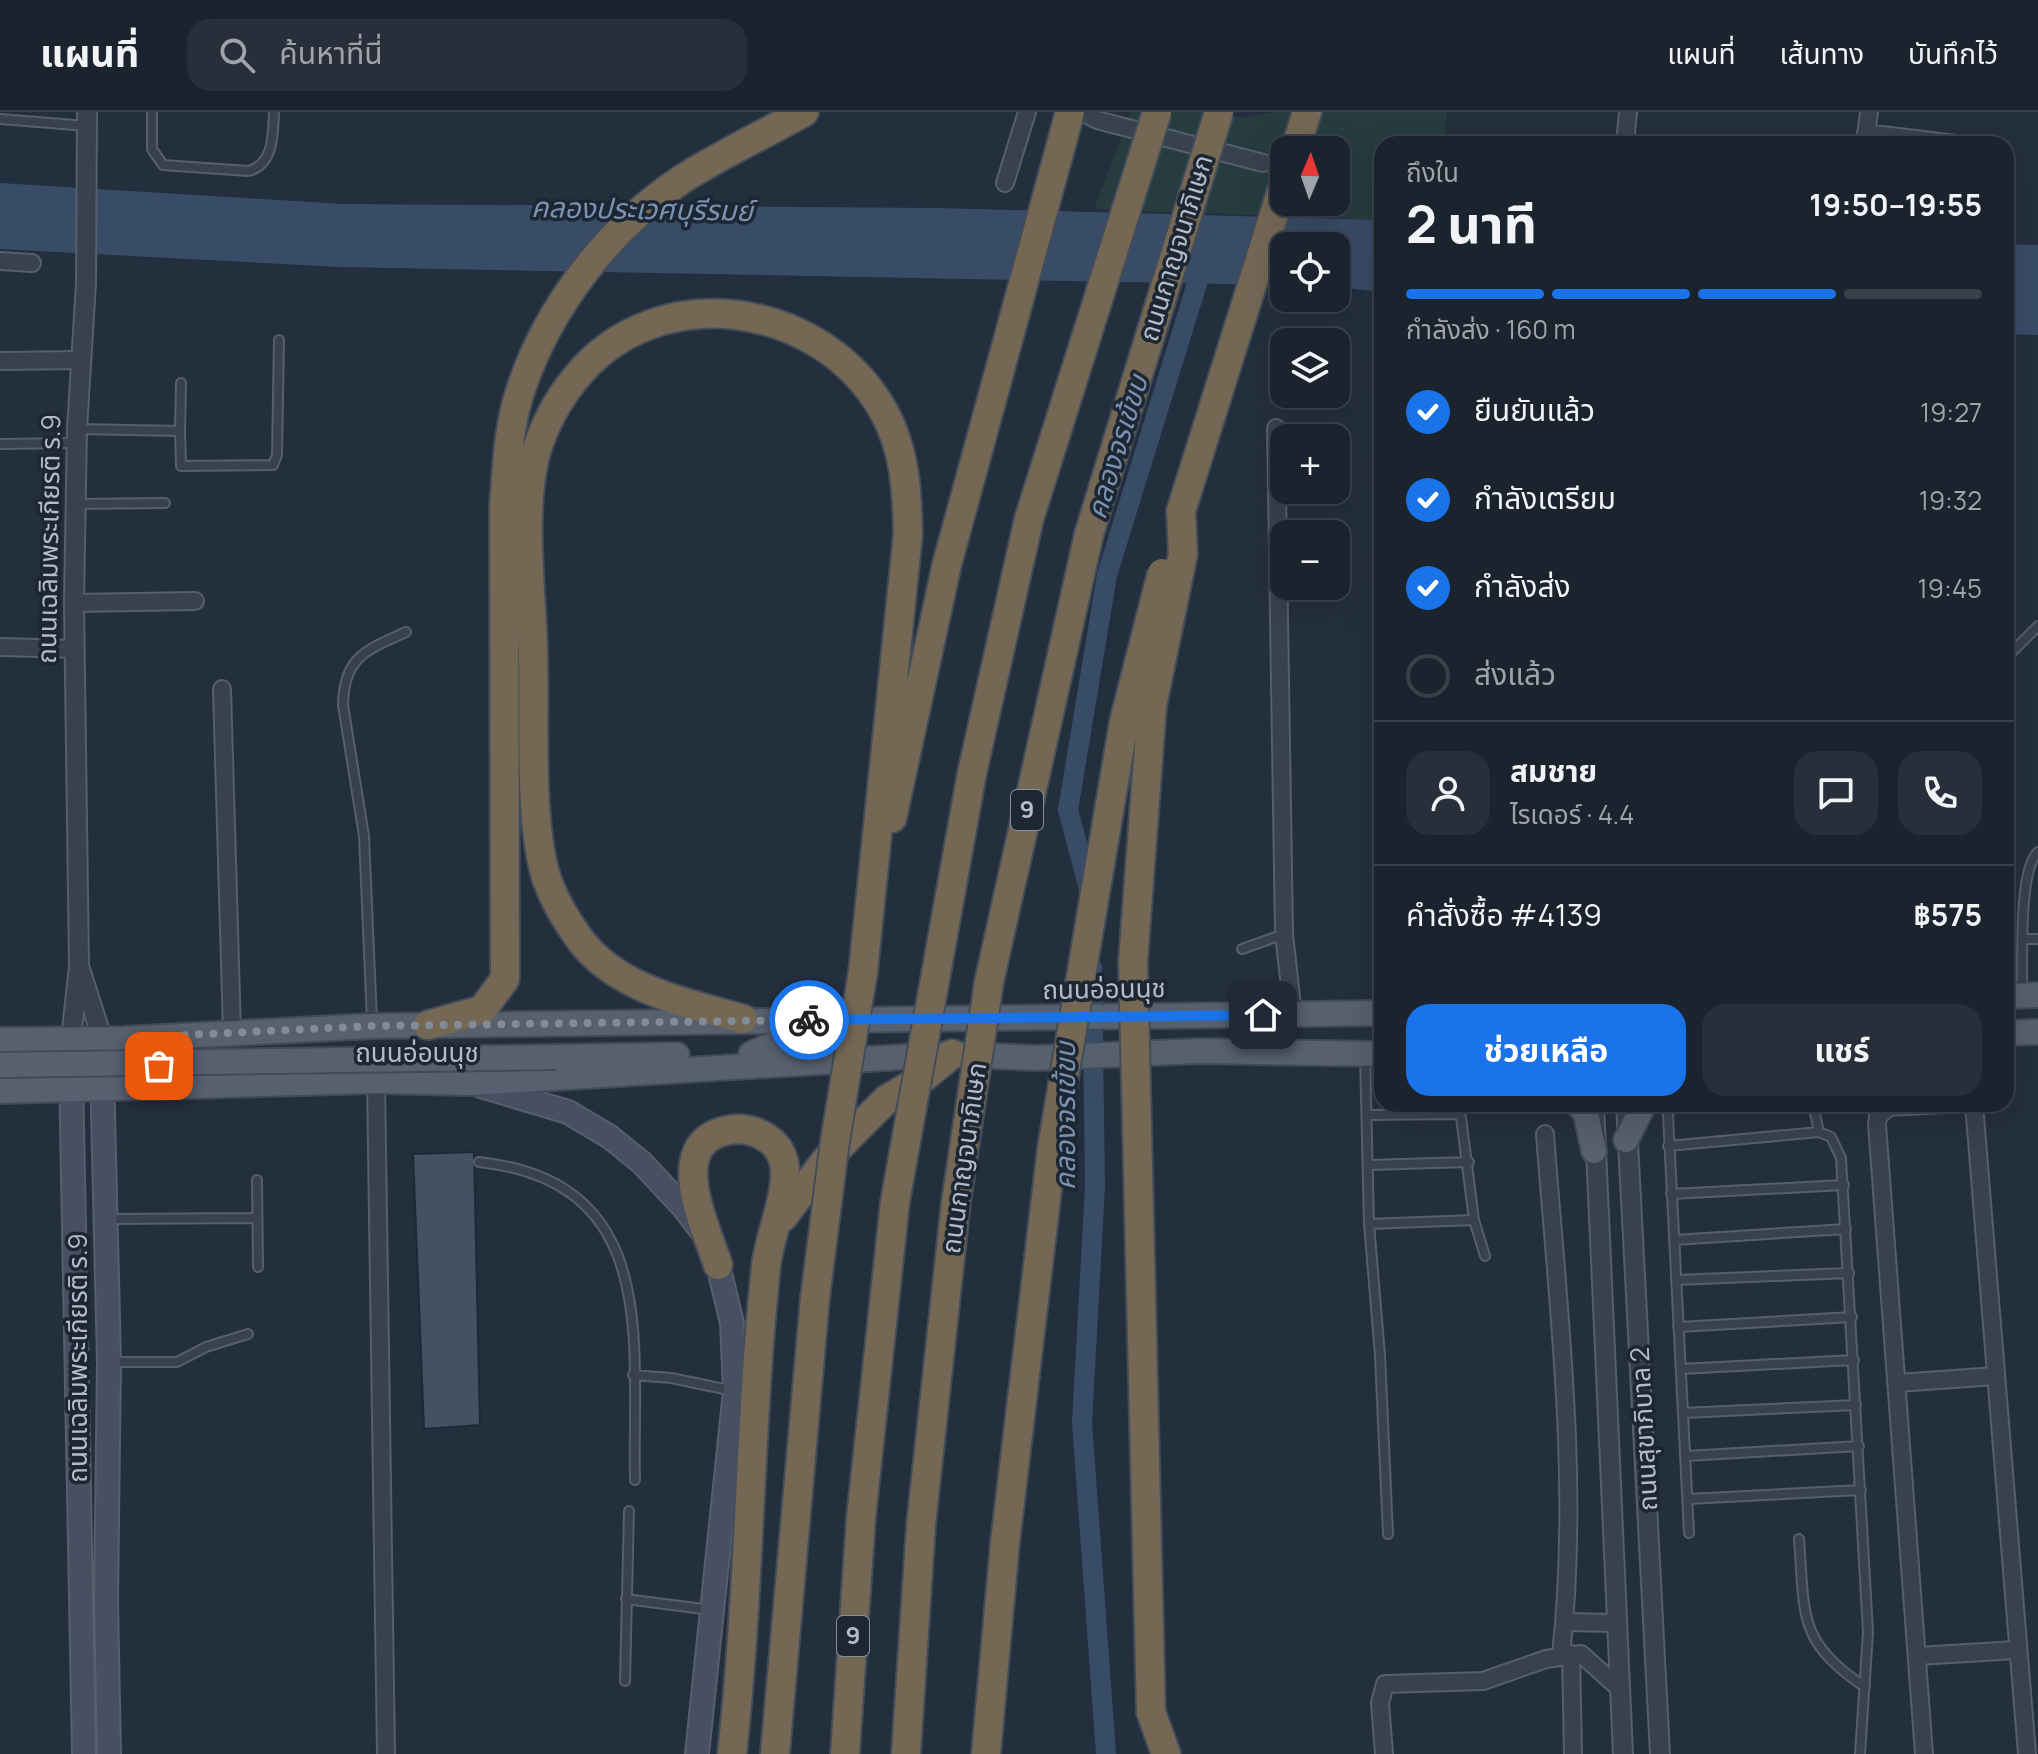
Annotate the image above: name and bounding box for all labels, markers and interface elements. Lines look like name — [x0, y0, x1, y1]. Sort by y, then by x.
search box — [187, 19, 747, 91]
text: แผนที่ — [40, 26, 139, 78]
text: ค้นหาที่นี่ — [279, 32, 383, 73]
icon: search — [215, 33, 259, 77]
text: แผนที่ — [1667, 34, 1735, 72]
text: เส้นทาง — [1779, 34, 1864, 72]
text: บันทึกไว้ — [1908, 34, 1998, 72]
north arrow — [1270, 136, 1350, 216]
map controls — [1270, 136, 1350, 600]
street label: ถนนกาญจนาภิเษก — [1130, 150, 1220, 345]
text: ถึงใน — [1406, 154, 1459, 190]
text: 19:50–19:55 — [1809, 184, 1982, 225]
water label: คลองประเวศบุรีรมย์ — [531, 187, 758, 229]
text: 2 นาที — [1406, 188, 1537, 259]
button: locate — [1270, 232, 1350, 312]
text: กำลังส่ง · 160 m — [1406, 311, 1575, 347]
button: layers — [1270, 328, 1350, 408]
water label: คลองจรเข้ขบ — [1076, 368, 1157, 523]
text: ยืนยันแล้ว — [1474, 389, 1595, 430]
icon: check — [1406, 390, 1450, 434]
text: 19:27 — [1920, 394, 1982, 430]
street label: ถนนเฉลิมพระเกียรติ ร.9 — [28, 414, 68, 664]
button: + — [1270, 424, 1350, 504]
text: กำลังเตรียม — [1474, 477, 1616, 518]
icon: check — [1406, 478, 1450, 522]
text: 19:32 — [1919, 482, 1982, 518]
button: − — [1270, 520, 1350, 600]
text: กำลังส่ง — [1474, 565, 1571, 606]
icon: check — [1406, 566, 1450, 610]
text: 19:45 — [1918, 570, 1982, 606]
text: ส่งแล้ว — [1474, 653, 1556, 694]
text: สมชาย — [1510, 750, 1597, 791]
button: person — [1406, 751, 1490, 835]
button: chat — [1794, 751, 1878, 835]
button: phone — [1898, 751, 1982, 835]
road number: 9 — [1011, 790, 1043, 830]
text: ไรเดอร์ · 4.4 — [1510, 796, 1634, 832]
text: คำสั่งซื้อ #4139 — [1406, 894, 1602, 935]
text: ฿575 — [1913, 894, 1982, 935]
street label: ถนนอ่อนนุช — [1042, 969, 1166, 1007]
courier — [769, 980, 849, 1060]
pin — [1229, 981, 1297, 1049]
icon: home — [1241, 993, 1285, 1037]
icon: bike — [787, 998, 831, 1042]
button: ช่วยเหลือ — [1406, 1004, 1686, 1096]
button: แชร์ — [1702, 1004, 1982, 1096]
pin — [125, 1032, 193, 1100]
street label: ถนนอ่อนนุช — [355, 1034, 479, 1070]
water label: คลองจรเข้ขบ — [1045, 1040, 1083, 1190]
icon: bag — [137, 1044, 181, 1088]
street label: ถนนกาญจนาภิเษก — [932, 1060, 994, 1256]
street label: ถนนเฉลิมพระเกียรติ ร.9 — [59, 1233, 95, 1483]
street label: ถนนสุขาภิบาล 2 — [1621, 1346, 1665, 1512]
road number: 9 — [837, 1616, 869, 1656]

